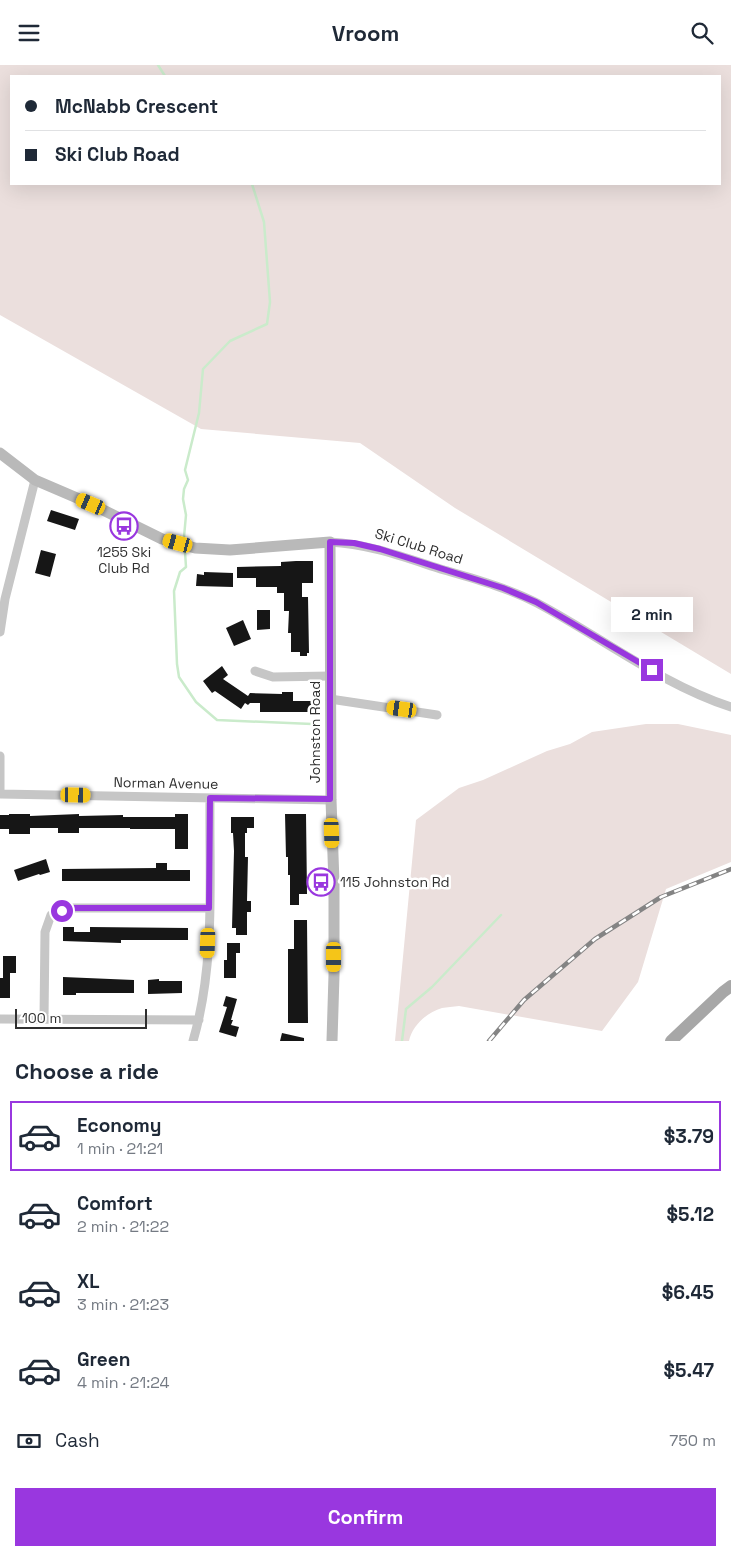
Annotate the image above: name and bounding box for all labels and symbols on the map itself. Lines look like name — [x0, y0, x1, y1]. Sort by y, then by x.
car — [74, 491, 107, 517]
bus stop icon: 1255 Ski Club Rd — [109, 511, 139, 541]
street label: Ski Club Road — [373, 524, 465, 568]
car — [161, 532, 194, 554]
place label: 1255 Ski Club Rd — [97, 543, 151, 577]
callout: 2 min — [611, 597, 693, 633]
route end — [641, 659, 663, 681]
street label: Johnston Road — [306, 681, 324, 783]
car — [386, 699, 417, 719]
street label: Norman Avenue — [113, 773, 219, 793]
car — [60, 787, 91, 803]
car — [323, 818, 340, 848]
bus stop icon: 115 Johnston Rd — [306, 867, 336, 897]
place label: 115 Johnston Rd — [340, 873, 450, 891]
route start — [51, 900, 73, 922]
car — [199, 928, 216, 958]
car — [326, 942, 341, 972]
scale bar — [15, 1006, 148, 1029]

